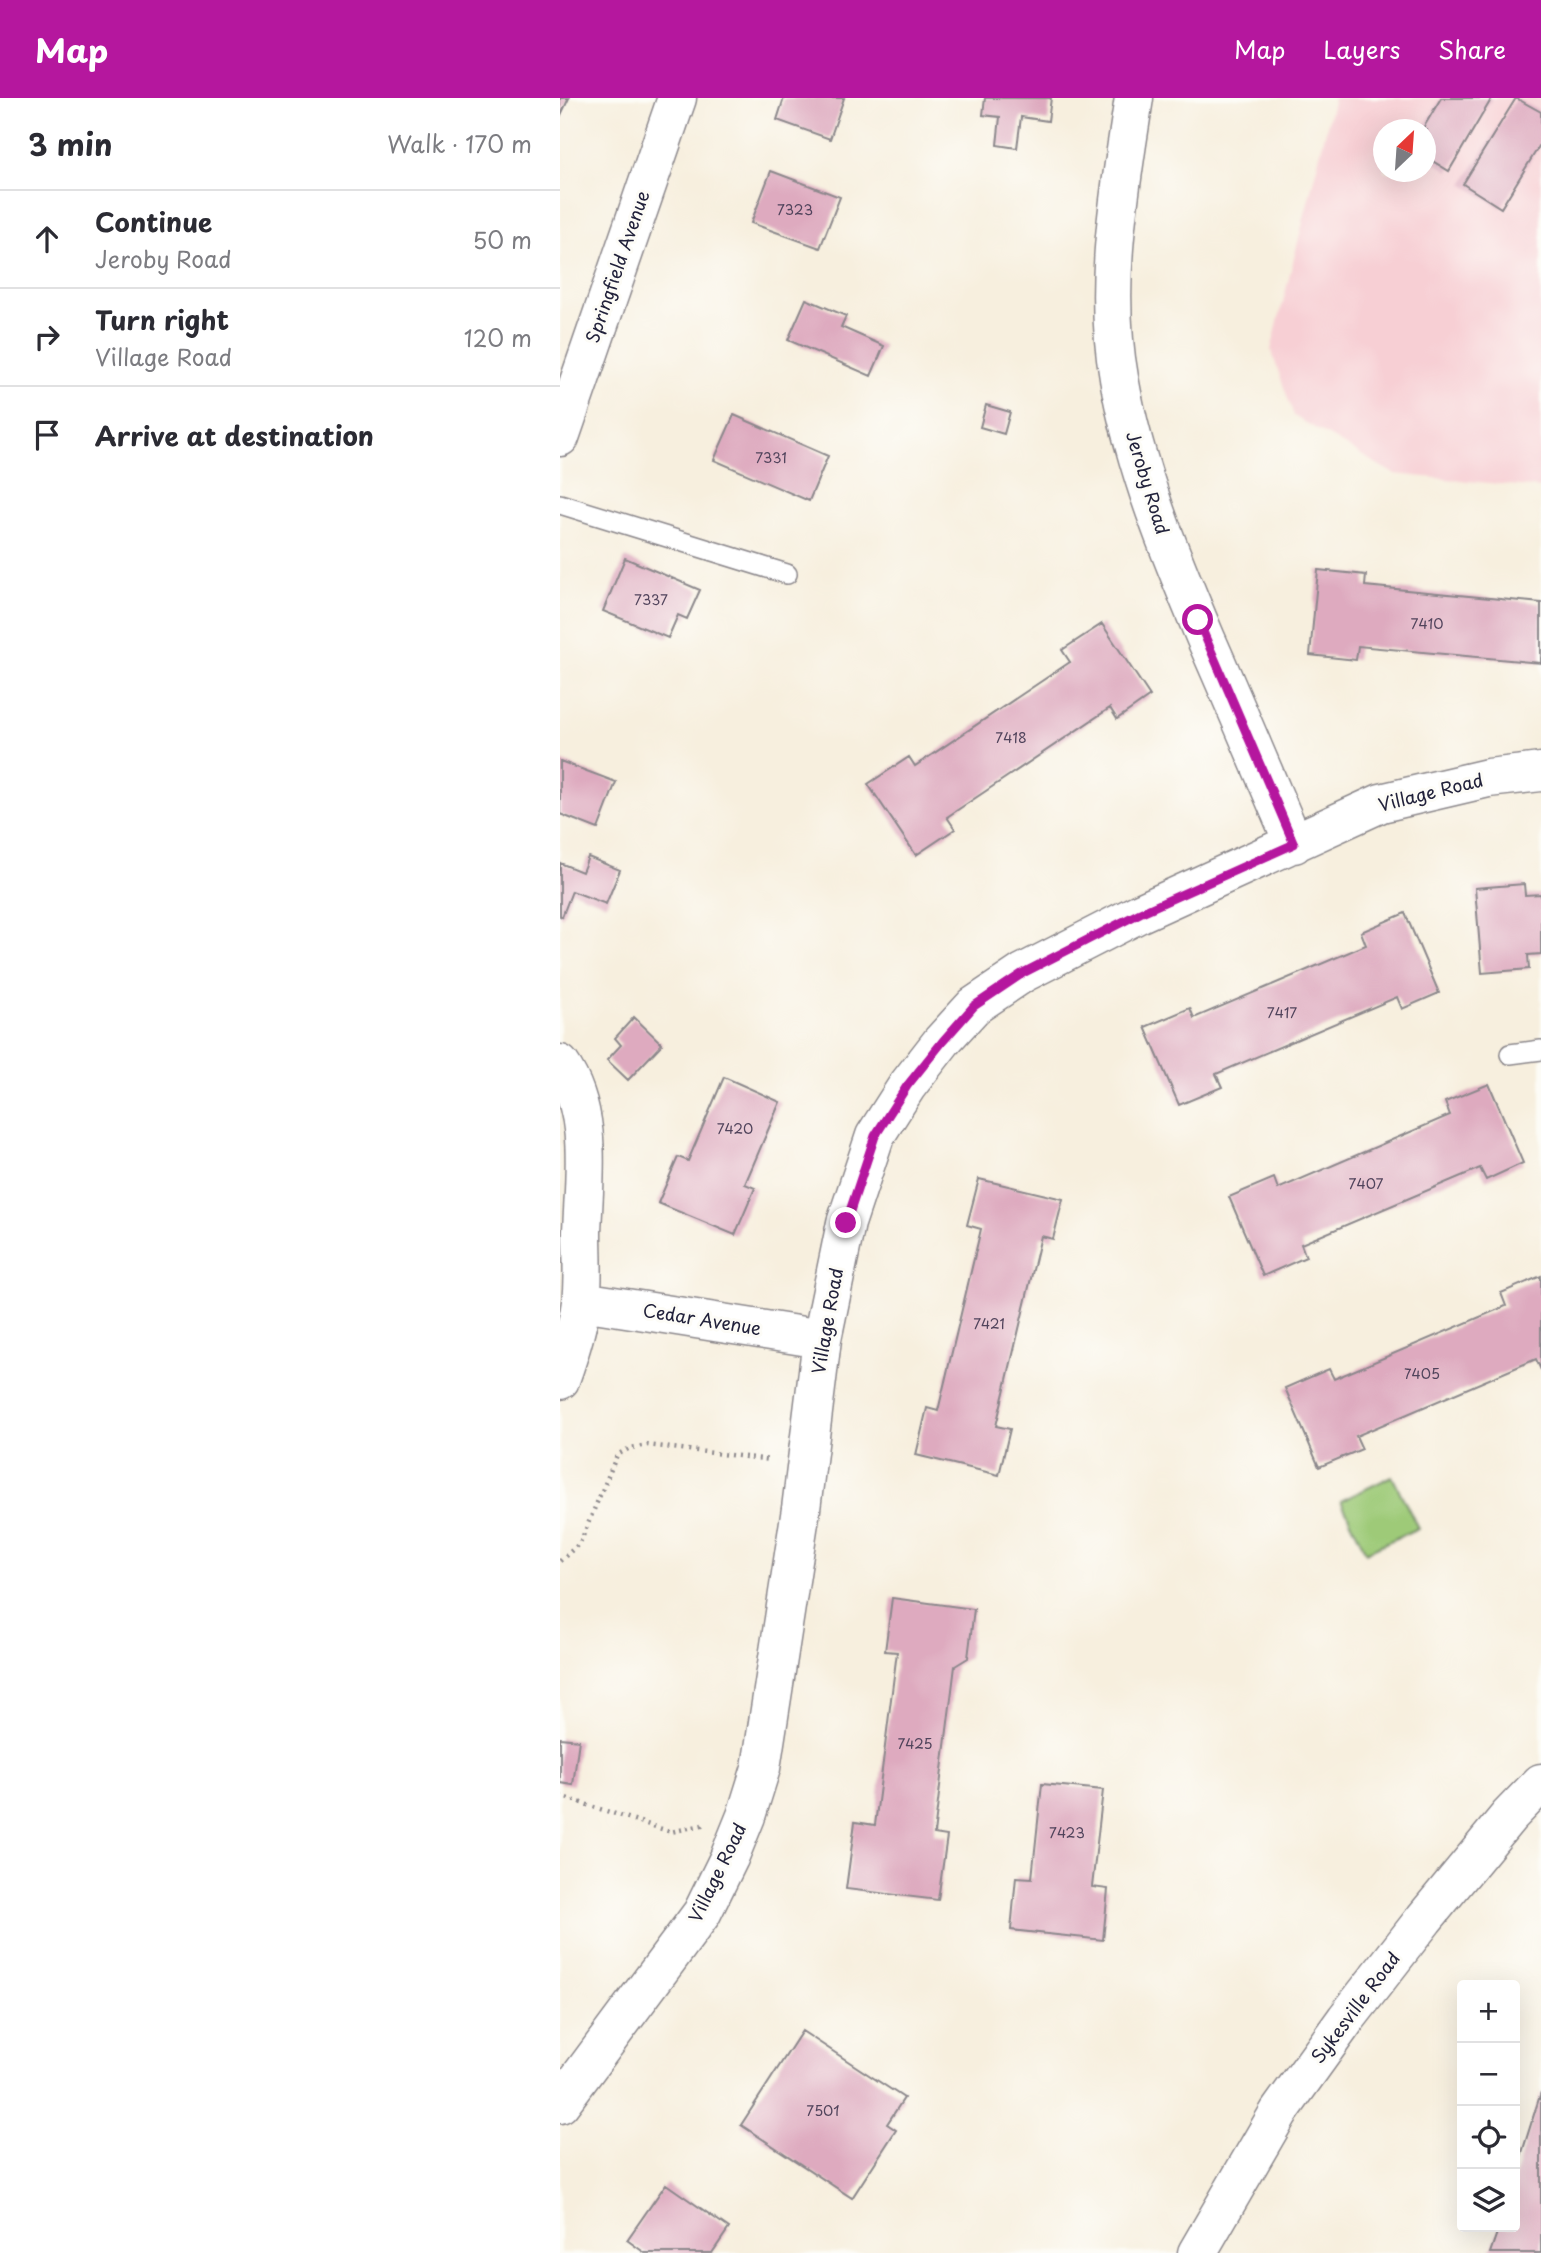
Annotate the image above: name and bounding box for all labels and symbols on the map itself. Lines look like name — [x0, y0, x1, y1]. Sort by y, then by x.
north arrow — [1373, 119, 1436, 182]
street label: Springfield Avenue — [578, 187, 655, 346]
house number: 7323 — [777, 199, 813, 220]
street label: Jeroby Road — [1120, 427, 1177, 538]
house number: 7331 — [755, 447, 787, 468]
house number: 7337 — [634, 589, 668, 610]
route start — [1182, 604, 1213, 635]
house number: 7410 — [1411, 613, 1443, 634]
house number: 7418 — [995, 727, 1027, 748]
street label: Village Road — [1375, 765, 1486, 818]
house number: 7417 — [1267, 1002, 1297, 1023]
house number: 7420 — [717, 1118, 753, 1139]
house number: 7407 — [1349, 1173, 1384, 1194]
route end — [830, 1207, 861, 1238]
street label: Village Road — [804, 1266, 849, 1376]
street label: Cedar Avenue — [641, 1296, 763, 1341]
house number: 7421 — [973, 1313, 1005, 1334]
house number: 7405 — [1404, 1363, 1440, 1384]
house number: 7425 — [897, 1733, 933, 1754]
street label: Village Road — [681, 1818, 752, 1927]
house number: 7423 — [1049, 1822, 1085, 1843]
street label: Sykesville Road — [1304, 1946, 1406, 2069]
house number: 7501 — [806, 2100, 840, 2121]

